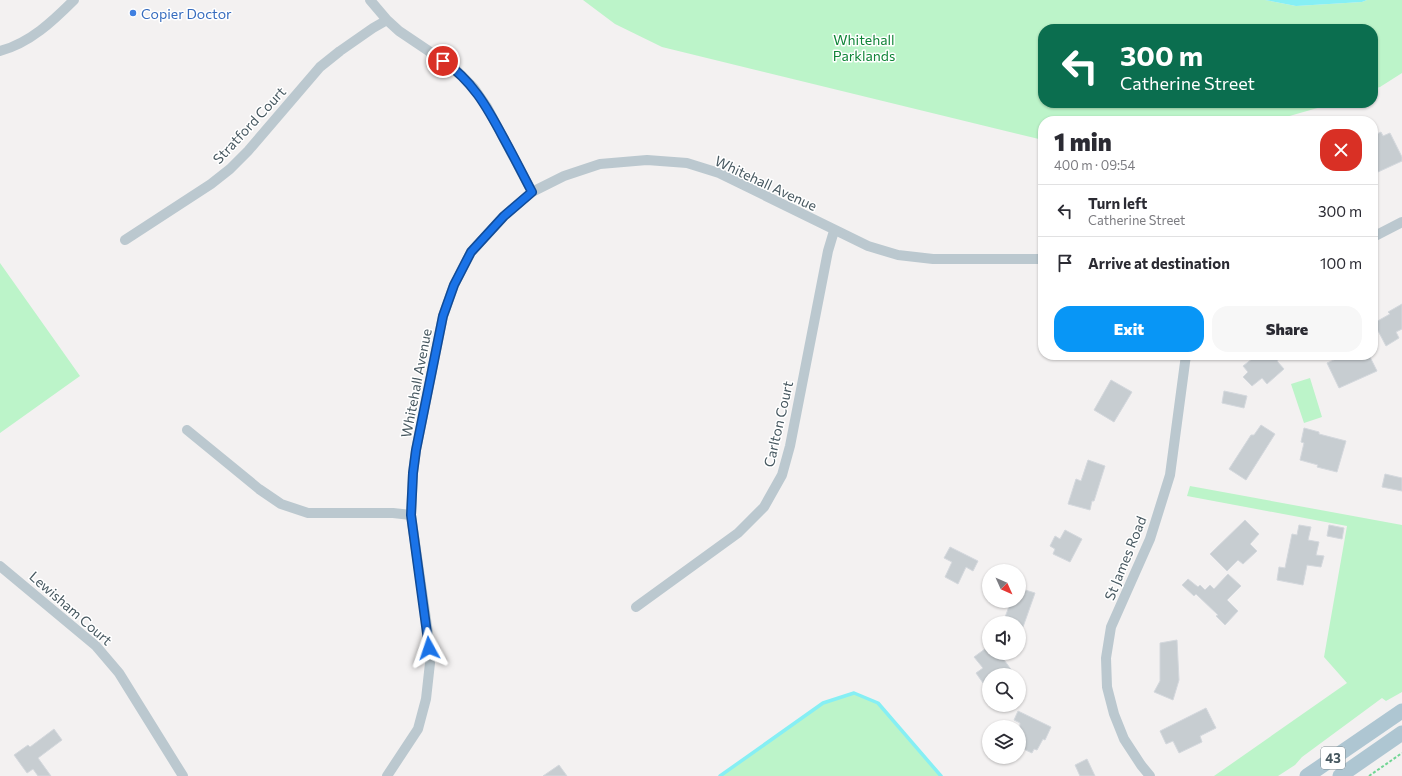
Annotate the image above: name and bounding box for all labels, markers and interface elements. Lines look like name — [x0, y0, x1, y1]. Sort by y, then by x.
place label: Copier Doctor — [141, 5, 232, 22]
marker: Copier Doctor — [128, 8, 138, 18]
park label: Whitehall Parklands — [833, 31, 895, 64]
text: 300 m — [1120, 38, 1203, 72]
icon: left — [1054, 40, 1106, 92]
pin — [426, 44, 460, 78]
icon: arrive — [432, 50, 454, 72]
text: Catherine Street — [1120, 72, 1255, 94]
street label: Stratford Court — [209, 83, 289, 167]
text: 1 min — [1054, 127, 1112, 156]
button: close — [1320, 129, 1362, 171]
street label: Whitehall Avenue — [712, 152, 820, 214]
text: 400 m · 09:54 — [1054, 157, 1135, 173]
text: Turn left — [1088, 194, 1147, 212]
icon: left — [1054, 200, 1076, 222]
text: 300 m — [1318, 202, 1362, 220]
text: Catherine Street — [1088, 212, 1185, 228]
icon: arrive — [1054, 252, 1076, 274]
text: Arrive at destination — [1088, 254, 1230, 272]
text: 100 m — [1320, 254, 1362, 272]
button: Exit — [1054, 306, 1204, 352]
button: Share — [1212, 306, 1362, 352]
street label: Whitehall Avenue — [397, 327, 435, 439]
street label: Carlton Court — [760, 379, 796, 469]
street label: St James Road — [1100, 513, 1150, 603]
north arrow — [982, 564, 1026, 608]
map controls — [982, 564, 1026, 764]
street label: Lewisham Court — [26, 568, 116, 649]
button: sound — [982, 616, 1026, 660]
position arrow — [408, 627, 450, 669]
button: search — [982, 668, 1026, 712]
button: layers — [982, 720, 1026, 764]
road number: 43 — [1321, 747, 1345, 769]

